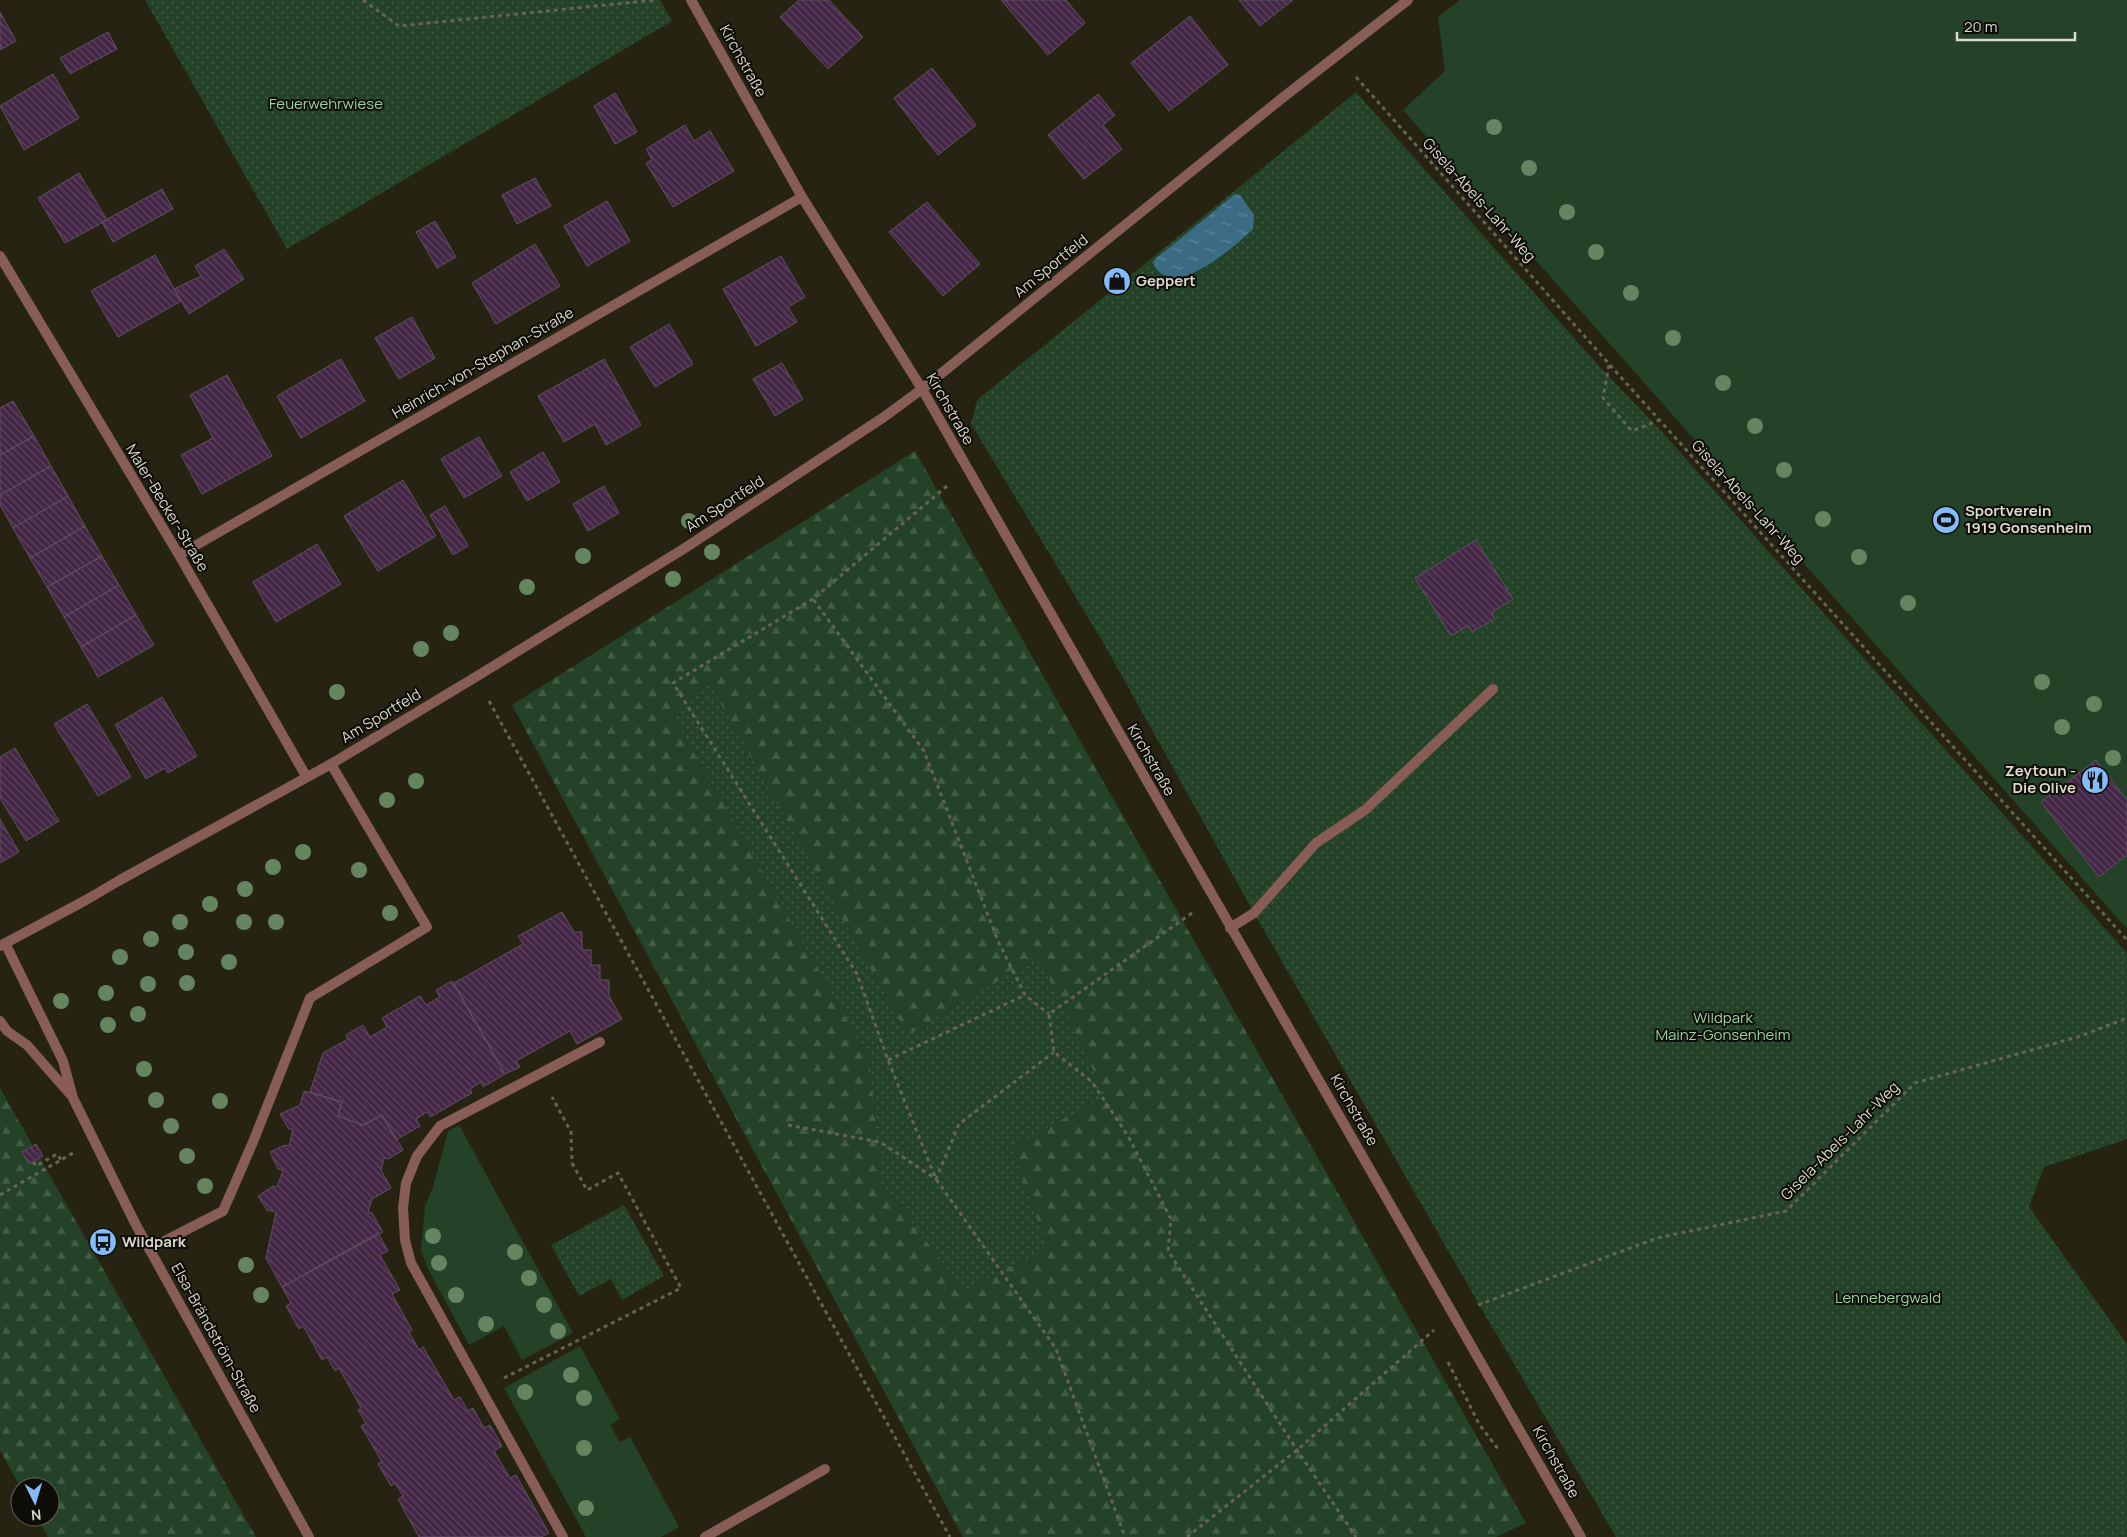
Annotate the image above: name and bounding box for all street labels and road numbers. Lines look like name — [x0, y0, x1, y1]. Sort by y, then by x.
street label: Kirchstraße — [715, 21, 772, 101]
street label: Gisela-Abels-Lahr-Weg — [1418, 133, 1541, 266]
street label: Am Sportfeld — [1009, 229, 1092, 302]
street label: Heinrich-von-Stephan-Straße — [388, 302, 578, 423]
street label: Kirchstraße — [921, 369, 980, 449]
street label: Gisela-Abels-Lahr-Weg — [1687, 435, 1810, 568]
street label: Maler-Becker-Straße — [121, 440, 214, 576]
street label: Am Sportfeld — [681, 470, 768, 537]
street label: Am Sportfeld — [337, 683, 425, 748]
street label: Kirchstraße — [1122, 720, 1181, 800]
street label: Kirchstraße — [1325, 1070, 1384, 1150]
street label: Gisela-Abels-Lahr-Weg — [1776, 1077, 1904, 1205]
street label: Elsa-Brändström-Straße — [166, 1259, 267, 1417]
street label: Kirchstraße — [1528, 1422, 1585, 1502]

